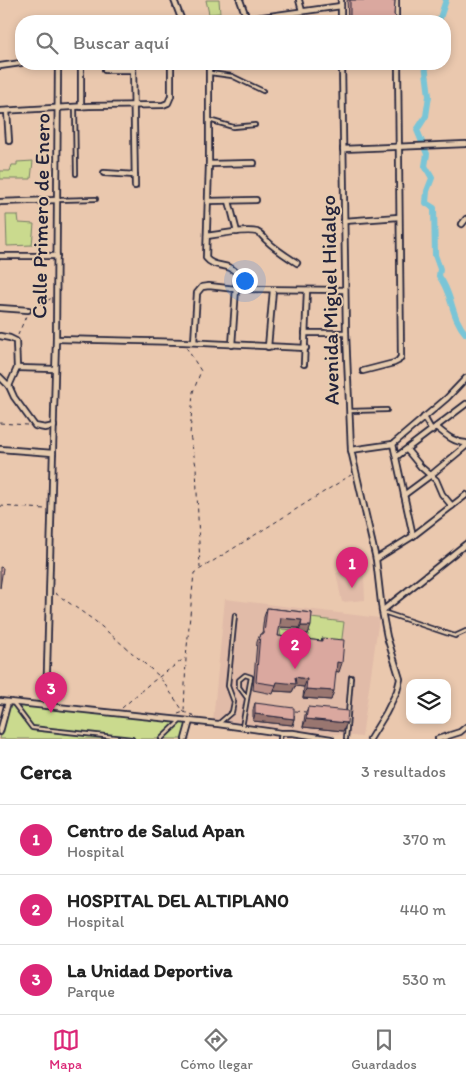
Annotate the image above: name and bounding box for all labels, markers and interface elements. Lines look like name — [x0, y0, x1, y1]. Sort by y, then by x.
search box — [15, 15, 451, 70]
icon: search — [33, 29, 61, 57]
text: Buscar aquí — [73, 31, 169, 54]
street label: Calle Primero de Enero — [26, 113, 55, 319]
street label: Avenida Miguel Hidalgo — [315, 195, 344, 405]
your location — [232, 268, 258, 294]
pin: 1 — [336, 547, 368, 588]
pin: 2 — [279, 628, 311, 669]
pin: 3 — [35, 672, 67, 713]
map controls — [406, 679, 451, 724]
button: layers — [406, 679, 451, 724]
text: Cerca — [20, 759, 72, 784]
text: 3 resultados — [361, 762, 446, 781]
text: Centro de Salud Apan — [67, 819, 245, 842]
text: 1 — [32, 830, 40, 849]
text: 370 m — [402, 830, 446, 849]
text: Hospital — [67, 842, 124, 861]
text: H0SPITAL DEL ALTIPLAN0 — [67, 889, 289, 912]
text: 2 — [32, 900, 40, 919]
text: 440 m — [400, 900, 446, 919]
text: Hospital — [67, 912, 124, 931]
text: La Unidad Deportiva — [67, 959, 233, 982]
text: 3 — [32, 970, 40, 989]
text: 530 m — [402, 970, 446, 989]
text: Parque — [67, 982, 115, 1001]
tab: Mapa — [49, 1026, 82, 1073]
tab: Cómo llegar — [180, 1026, 253, 1073]
tab: Guardados — [351, 1026, 417, 1073]

